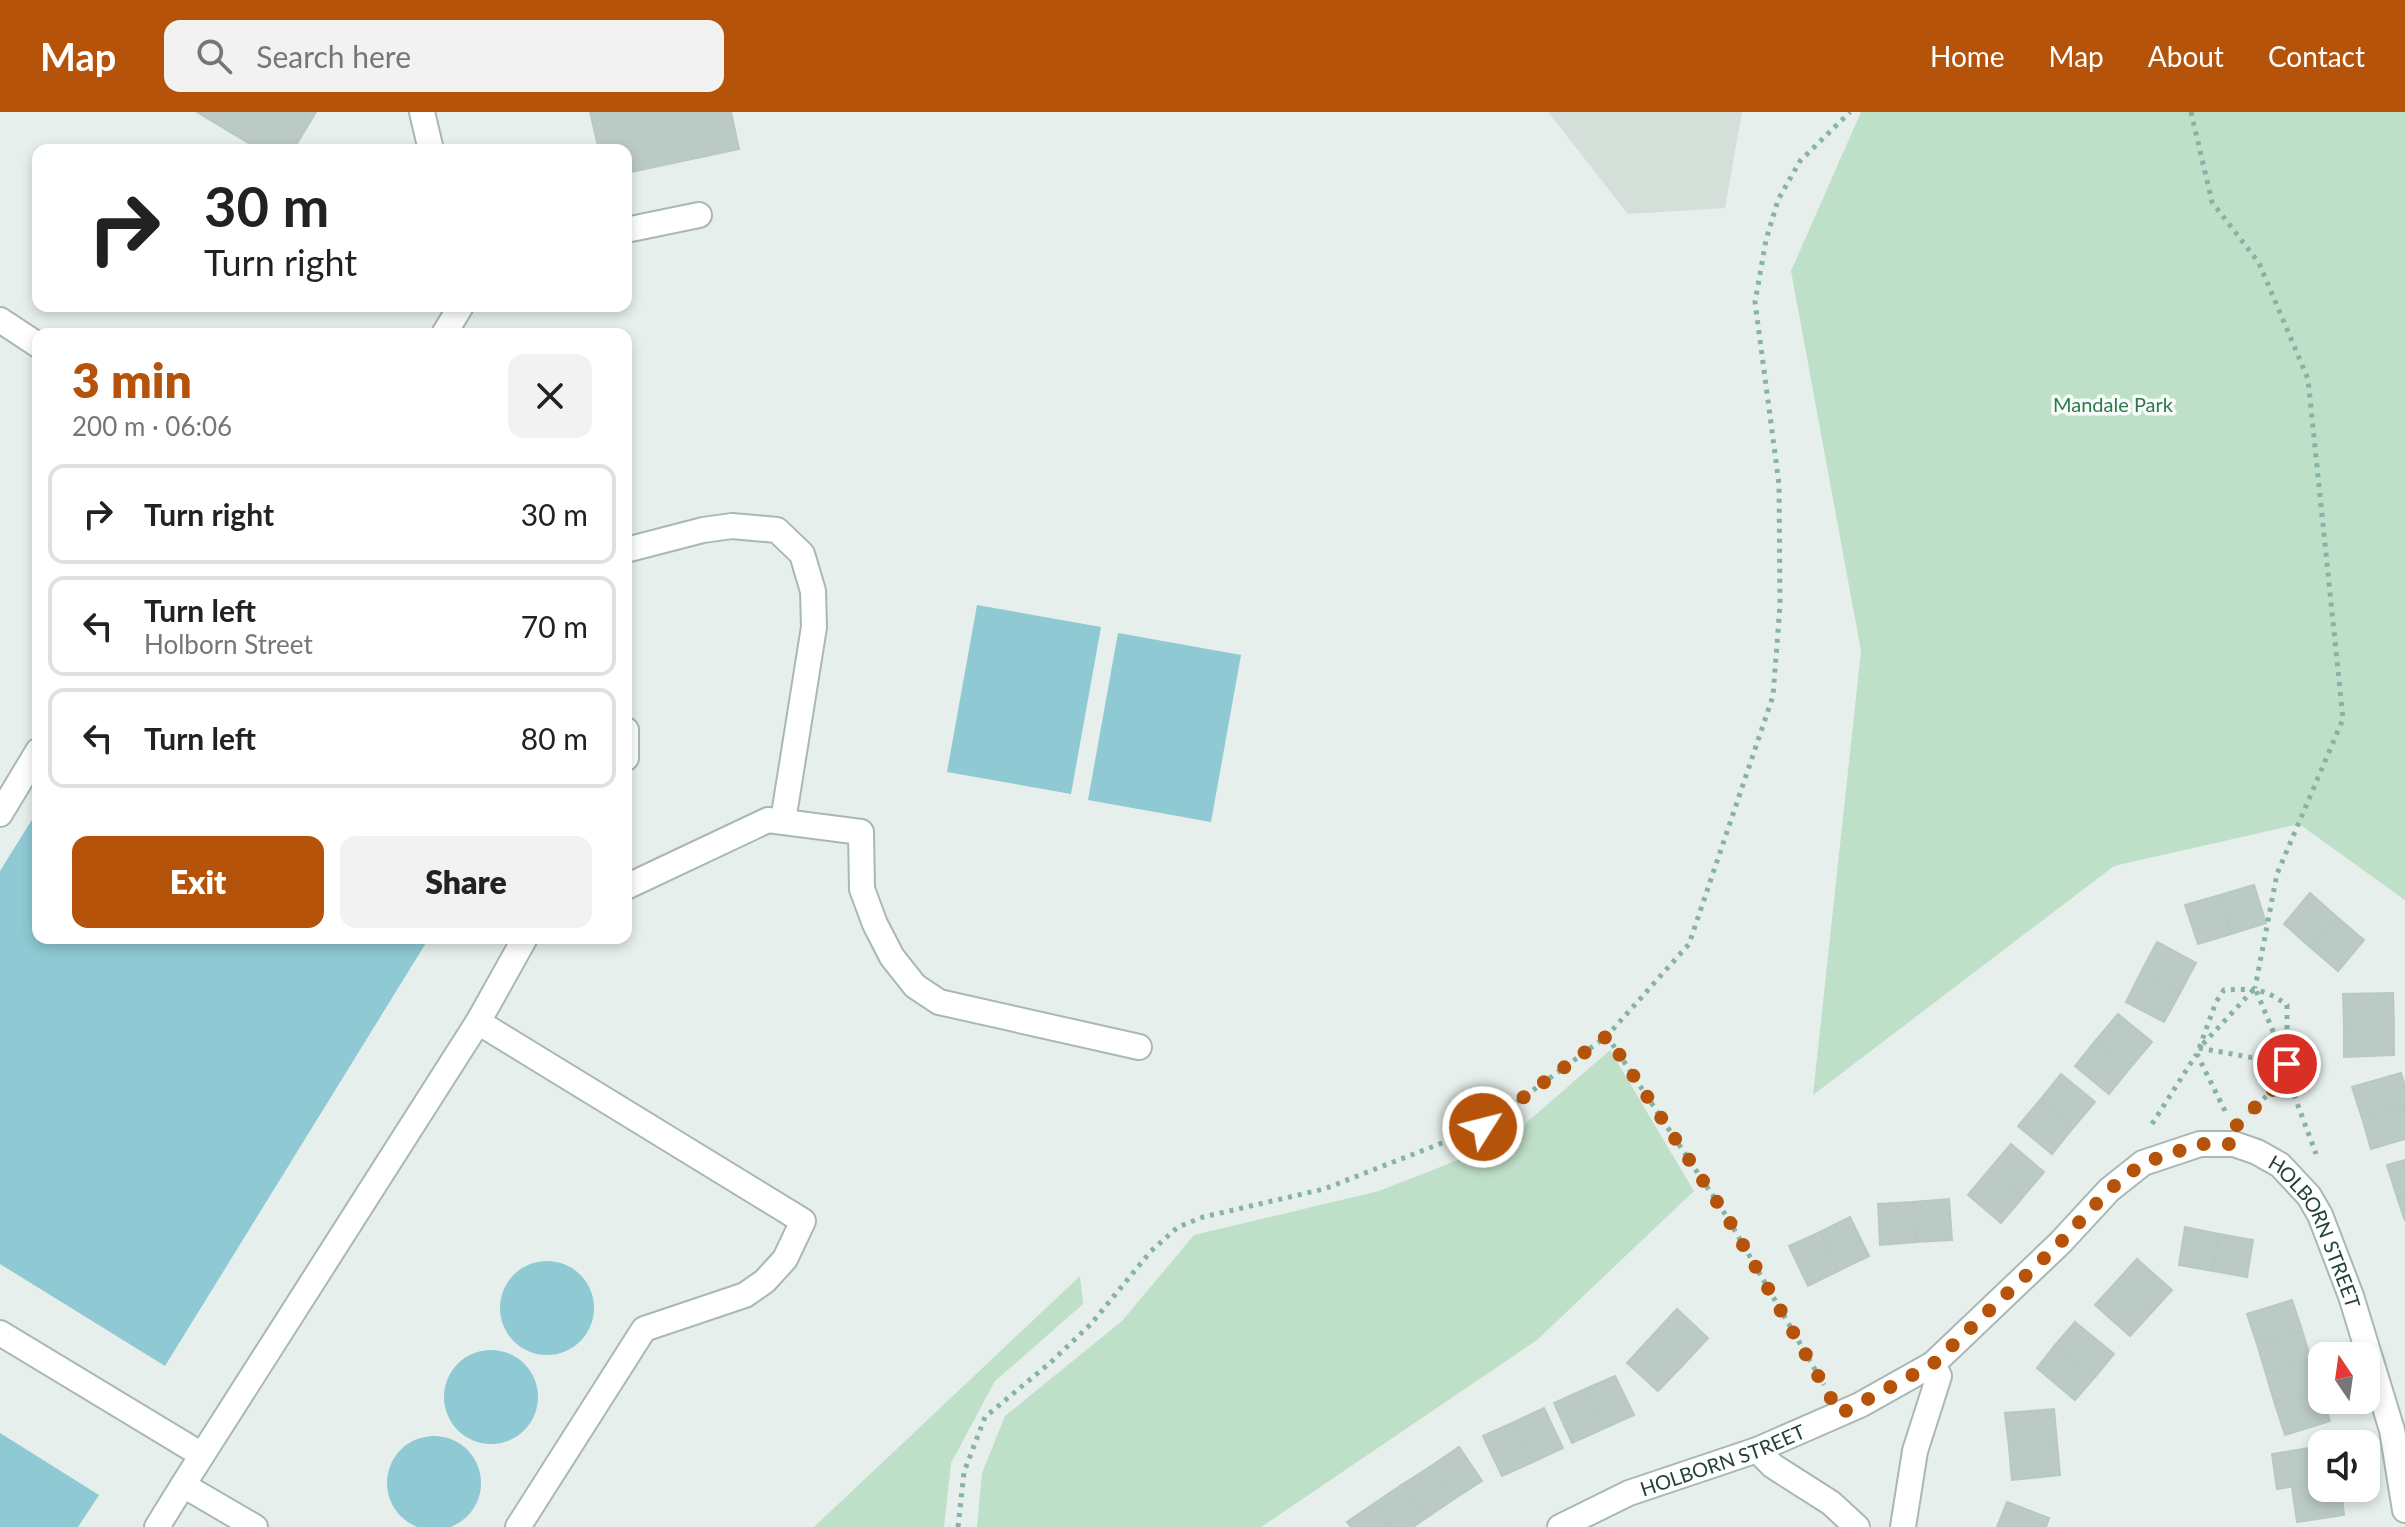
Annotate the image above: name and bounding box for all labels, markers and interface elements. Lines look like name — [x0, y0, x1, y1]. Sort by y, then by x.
search box — [164, 20, 724, 92]
text: Map — [40, 33, 116, 79]
icon: search — [192, 34, 236, 78]
text: Search here — [256, 38, 411, 74]
text: Home — [1930, 39, 2005, 73]
text: Map — [2049, 39, 2104, 73]
text: About — [2148, 39, 2224, 73]
text: Contact — [2268, 39, 2365, 73]
text: 30 m — [204, 172, 329, 239]
icon: right — [72, 176, 176, 280]
text: Turn right — [204, 240, 357, 284]
text: 3 min — [72, 351, 192, 408]
button: close — [508, 354, 592, 438]
park label: Mandale Park — [2053, 392, 2174, 416]
text: 200 m · 06:06 — [72, 410, 232, 442]
icon: right — [76, 492, 120, 536]
text: Turn right — [144, 496, 274, 532]
text: 30 m — [521, 496, 588, 532]
text: Turn left — [144, 592, 256, 628]
icon: left — [76, 604, 120, 648]
text: 70 m — [521, 608, 588, 644]
text: Holborn Street — [144, 628, 313, 660]
icon: left — [76, 716, 120, 760]
text: Turn left — [144, 720, 256, 756]
text: 80 m — [521, 720, 588, 756]
button: Exit — [72, 836, 324, 928]
button: Share — [340, 836, 592, 928]
pin — [2253, 1030, 2321, 1098]
icon: arrive — [2265, 1042, 2309, 1086]
position arrow — [1441, 1085, 1525, 1169]
street label: HOLBORN STREET — [2265, 1149, 2366, 1311]
north arrow — [2308, 1342, 2380, 1414]
map controls — [2308, 1342, 2380, 1502]
street label: HOLBORN STREET — [1637, 1419, 1809, 1500]
button: sound — [2308, 1430, 2380, 1502]

